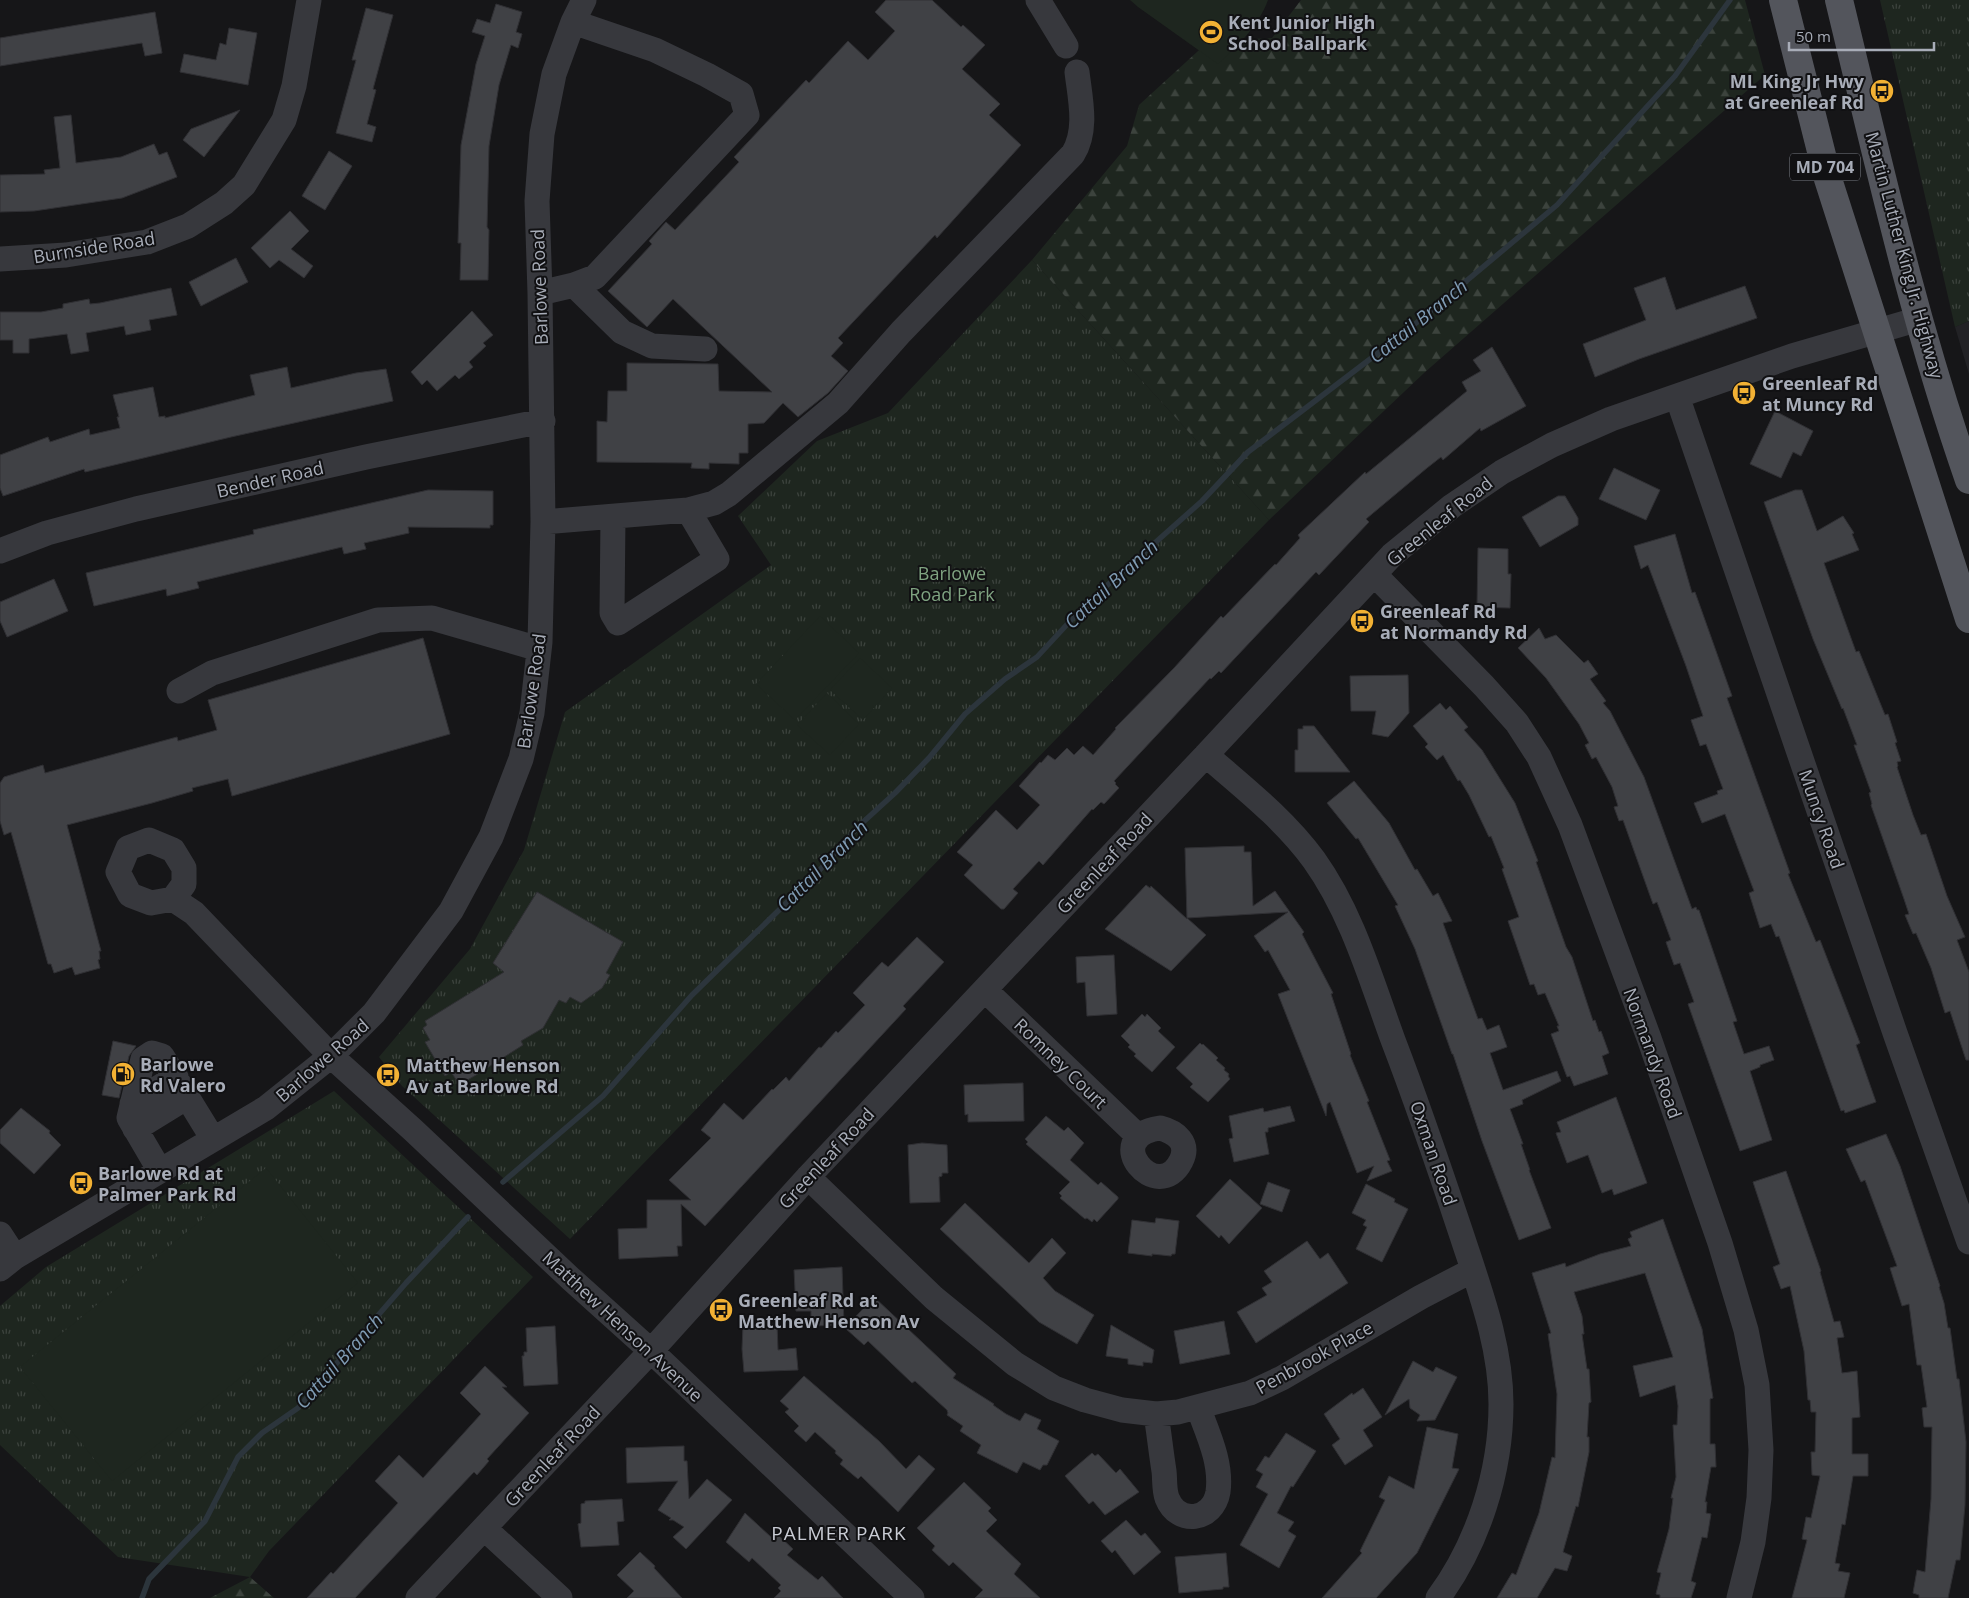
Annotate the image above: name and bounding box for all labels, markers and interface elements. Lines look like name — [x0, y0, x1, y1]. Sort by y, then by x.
place label: Kent Junior High School Ballpark — [1228, 10, 1375, 55]
sports icon: Kent Junior High School Ballpark — [1198, 19, 1224, 45]
scale bar — [1789, 20, 1934, 52]
text: 50 m — [1796, 26, 1831, 46]
place label: ML King Jr Hwy at Greenleaf Rd — [1724, 69, 1865, 114]
bus stop icon: ML King Jr Hwy at Greenleaf Rd — [1869, 78, 1895, 104]
street label: Martin Luther King Jr. Highway — [1860, 129, 1950, 382]
road number: MD 704 — [1790, 154, 1860, 180]
street label: Burnside Road — [31, 226, 157, 268]
street label: Barlowe Road — [525, 229, 553, 345]
water label: Cattail Branch — [1363, 273, 1473, 369]
place label: Greenleaf Rd at Muncy Rd — [1762, 371, 1878, 416]
bus stop icon: Greenleaf Rd at Muncy Rd — [1731, 380, 1757, 406]
street label: Bender Road — [214, 455, 326, 503]
street label: Greenleaf Road — [1381, 471, 1497, 571]
water label: Cattail Branch — [1058, 534, 1164, 634]
park label: Barlowe Road Park — [909, 561, 995, 606]
place label: Greenleaf Rd at Normandy Rd — [1380, 599, 1527, 644]
bus stop icon: Greenleaf Rd at Normandy Rd — [1349, 608, 1375, 634]
street label: Barlowe Road — [511, 632, 551, 750]
street label: Muncy Road — [1794, 766, 1850, 872]
street label: Greenleaf Road — [1051, 807, 1157, 919]
water label: Cattail Branch — [770, 814, 874, 918]
street label: Normandy Road — [1618, 984, 1688, 1122]
street label: Barlowe Road — [270, 1013, 374, 1107]
street label: Romney Court — [1009, 1013, 1113, 1113]
place label: Barlowe Rd Valero — [140, 1052, 226, 1097]
place label: Matthew Henson Av at Barlowe Rd — [406, 1053, 560, 1098]
fuel station icon: Barlowe Rd Valero — [110, 1061, 136, 1087]
bus stop icon: Matthew Henson Av at Barlowe Rd — [375, 1062, 401, 1088]
street label: Oxman Road — [1405, 1098, 1463, 1208]
street label: Greenleaf Road — [773, 1102, 879, 1214]
place label: Barlowe Rd at Palmer Park Rd — [98, 1161, 236, 1206]
bus stop icon: Barlowe Rd at Palmer Park Rd — [68, 1170, 94, 1196]
street label: Matthew Henson Avenue — [538, 1245, 708, 1407]
place label: Greenleaf Rd at Matthew Henson Av — [738, 1288, 920, 1333]
bus stop icon: Greenleaf Rd at Matthew Henson Av — [708, 1297, 734, 1323]
water label: Cattail Branch — [289, 1308, 389, 1414]
street label: Penbrook Place — [1251, 1315, 1377, 1399]
street label: Greenleaf Road — [499, 1400, 605, 1512]
district label: PALMER PARK — [771, 1520, 907, 1546]

